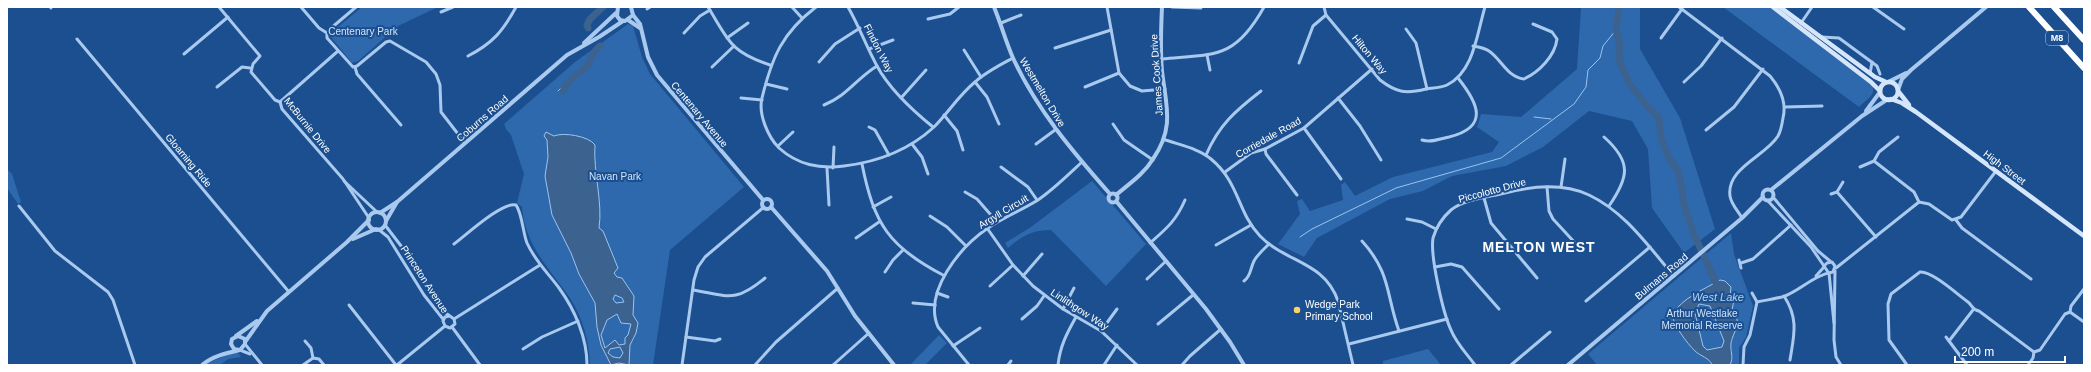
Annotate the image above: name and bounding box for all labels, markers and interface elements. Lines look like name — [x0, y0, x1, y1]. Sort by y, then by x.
street label: Findon Way — [862, 22, 895, 74]
park label: Centenary Park — [328, 26, 399, 37]
road number: M8 — [2046, 31, 2068, 45]
street label: Hilton Way — [1350, 32, 1389, 76]
street label: James Cook Drive — [1148, 33, 1165, 116]
street label: Westmelton Drive — [1018, 56, 1068, 129]
street label: Centenary Avenue — [669, 79, 730, 150]
street label: Coburns Road — [454, 93, 510, 144]
street label: McBurnie Drive — [282, 95, 334, 156]
street label: Corriedale Road — [1234, 115, 1303, 160]
street label: Gloaming Ride — [163, 131, 214, 190]
street label: High Street — [1981, 148, 2028, 187]
park label: Navan Park — [589, 171, 642, 182]
street label: Piccolotto Drive — [1457, 176, 1528, 205]
street label: Argyll Circuit — [976, 192, 1030, 231]
district label: MELTON WEST — [1482, 239, 1596, 255]
street label: Princeton Avenue — [399, 243, 451, 315]
street label: Bulmans Road — [1633, 251, 1690, 302]
street label: Linlithgow Way — [1049, 287, 1111, 332]
water label: West Lake — [1692, 291, 1744, 303]
place label: Wedge Park Primary School — [1305, 299, 1373, 322]
marker: Wedge Park Primary School — [1292, 305, 1302, 315]
park label: Arthur Westlake Memorial Reserve — [1661, 308, 1743, 331]
scale bar — [1955, 338, 2065, 364]
text: 200 m — [1961, 345, 1994, 359]

